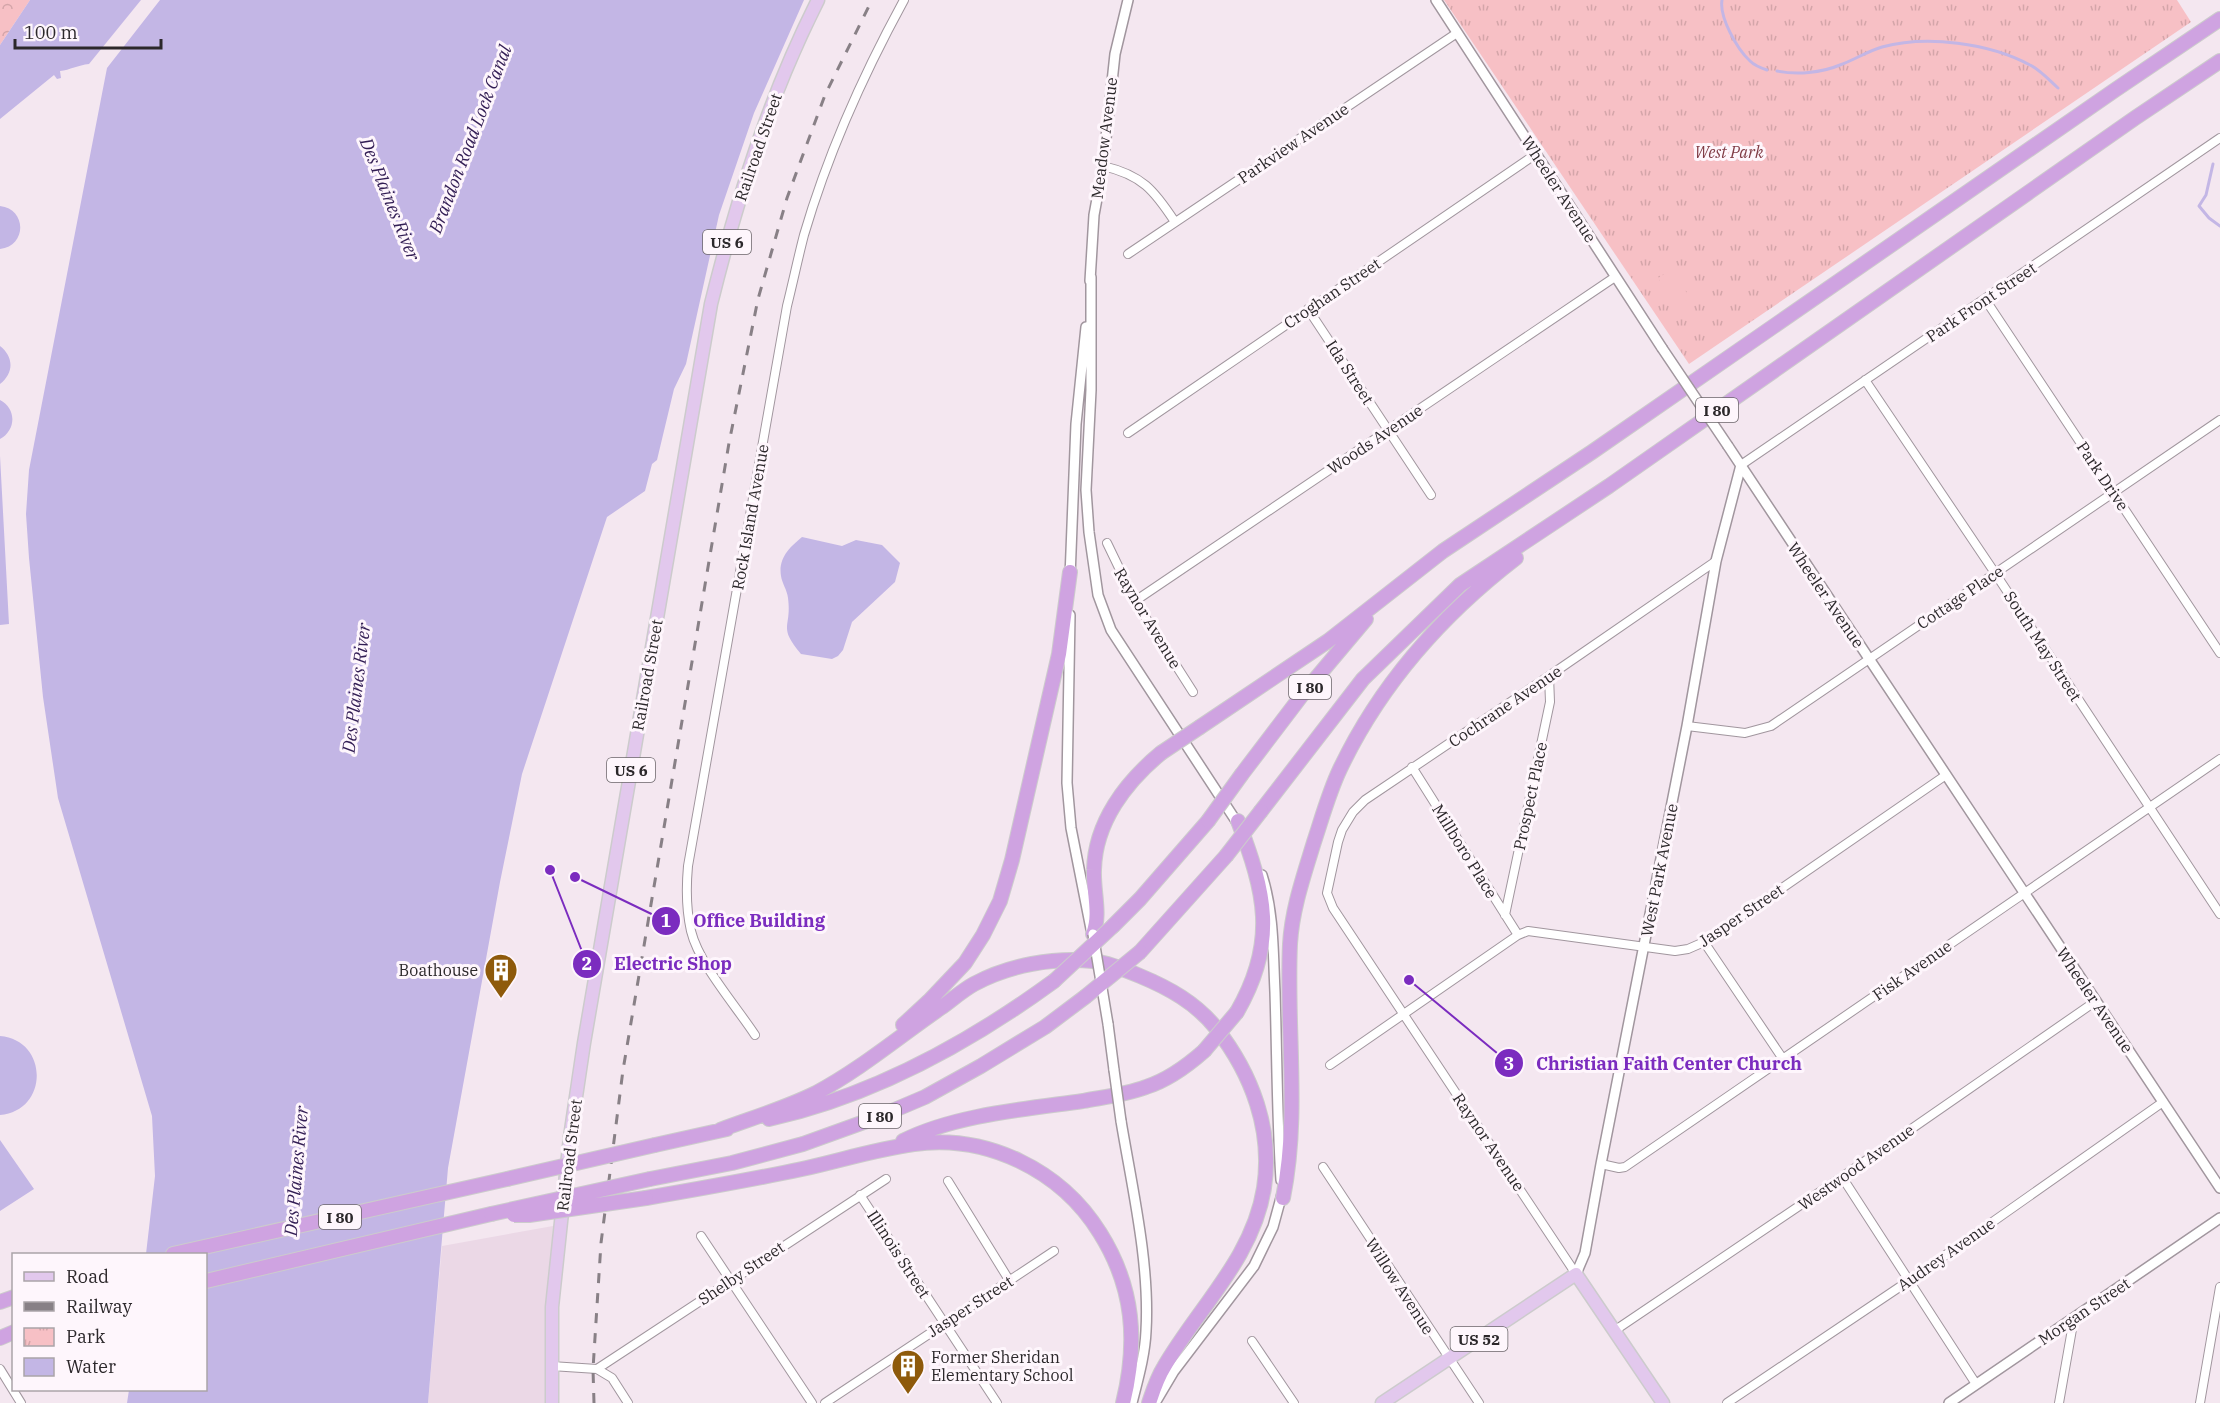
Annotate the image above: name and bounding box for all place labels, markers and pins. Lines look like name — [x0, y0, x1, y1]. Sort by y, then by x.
callout: Office Building — [651, 903, 838, 939]
callout: Electric Shop — [572, 946, 743, 982]
building icon: Boathouse — [483, 952, 519, 999]
place label: Boathouse — [399, 960, 478, 980]
callout: Christian Faith Center Church — [1494, 1045, 1814, 1081]
place label: Former Sheridan Elementary School — [931, 1347, 1074, 1385]
building icon: Former Sheridan Elementary School — [890, 1348, 926, 1395]

